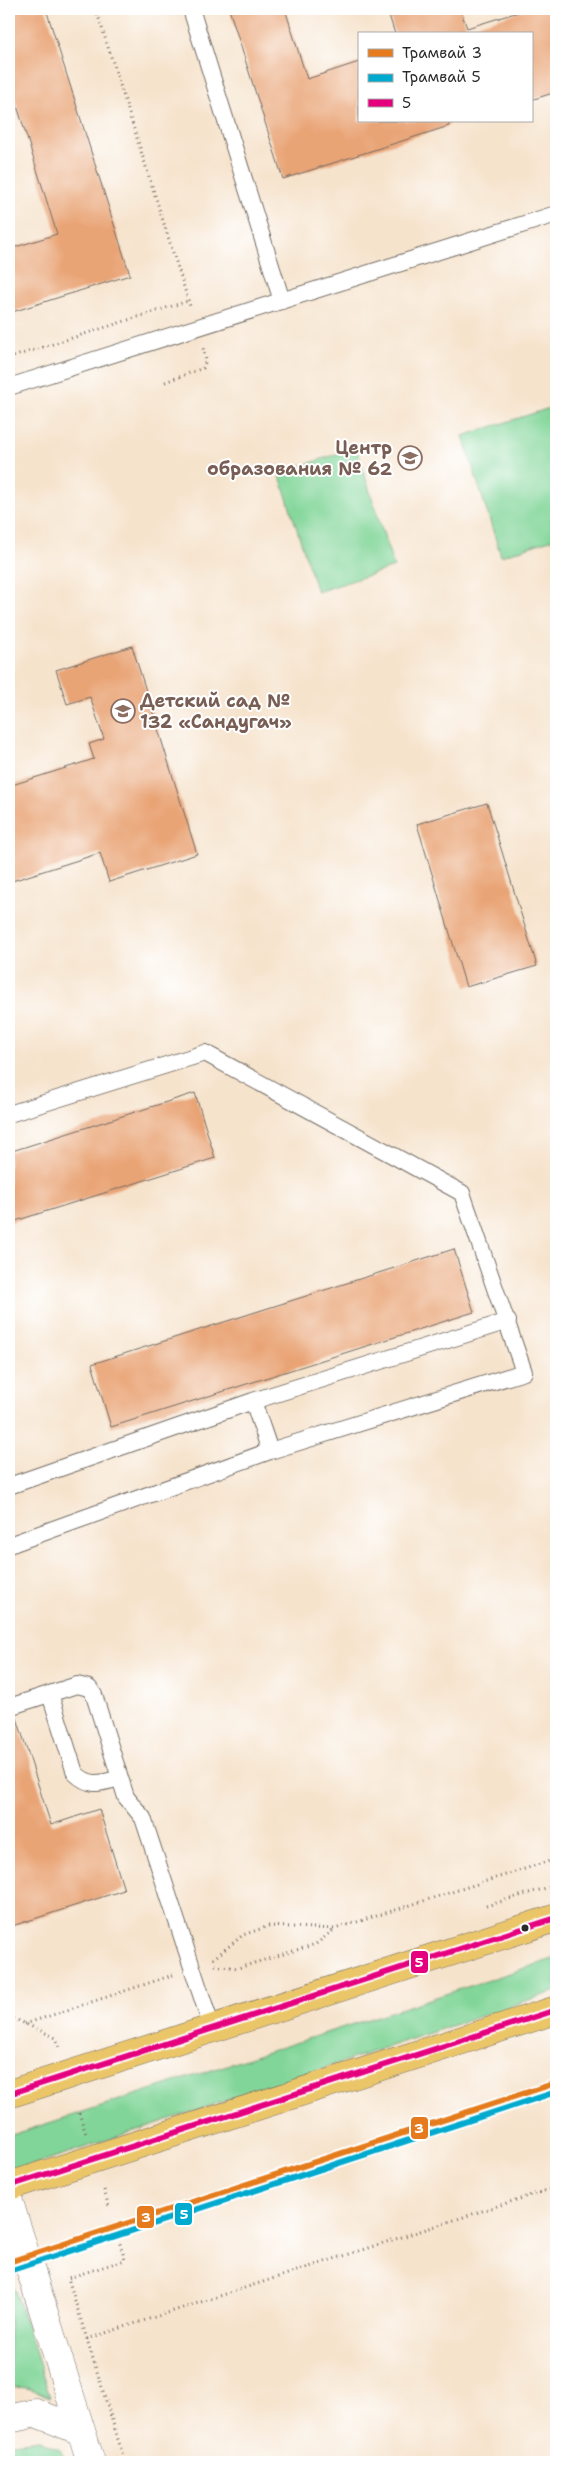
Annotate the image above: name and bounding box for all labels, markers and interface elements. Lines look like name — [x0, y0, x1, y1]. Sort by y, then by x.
legend — [358, 32, 532, 122]
text: Трамвай 3 — [402, 43, 482, 63]
text: Трамвай 5 — [402, 67, 481, 87]
text: 5 — [402, 93, 411, 113]
place label: Центр образования № 62 — [207, 436, 392, 481]
school or university icon: Центр образования № 62 — [397, 445, 423, 471]
place label: Детский сад № 132 «Сандугач» — [140, 689, 292, 734]
school or university icon: Детский сад № 132 «Сандугач» — [110, 698, 136, 724]
unlabelled marker — [520, 1923, 530, 1933]
line badge: 5 — [410, 1950, 429, 1974]
text: 5 — [415, 1953, 424, 1971]
line badge: 3 — [410, 2116, 429, 2140]
text: 3 — [414, 2119, 424, 2137]
line badge: 5 — [174, 2202, 193, 2226]
line badge: 3 — [136, 2205, 155, 2229]
text: 5 — [180, 2205, 189, 2223]
text: 3 — [141, 2208, 151, 2226]

